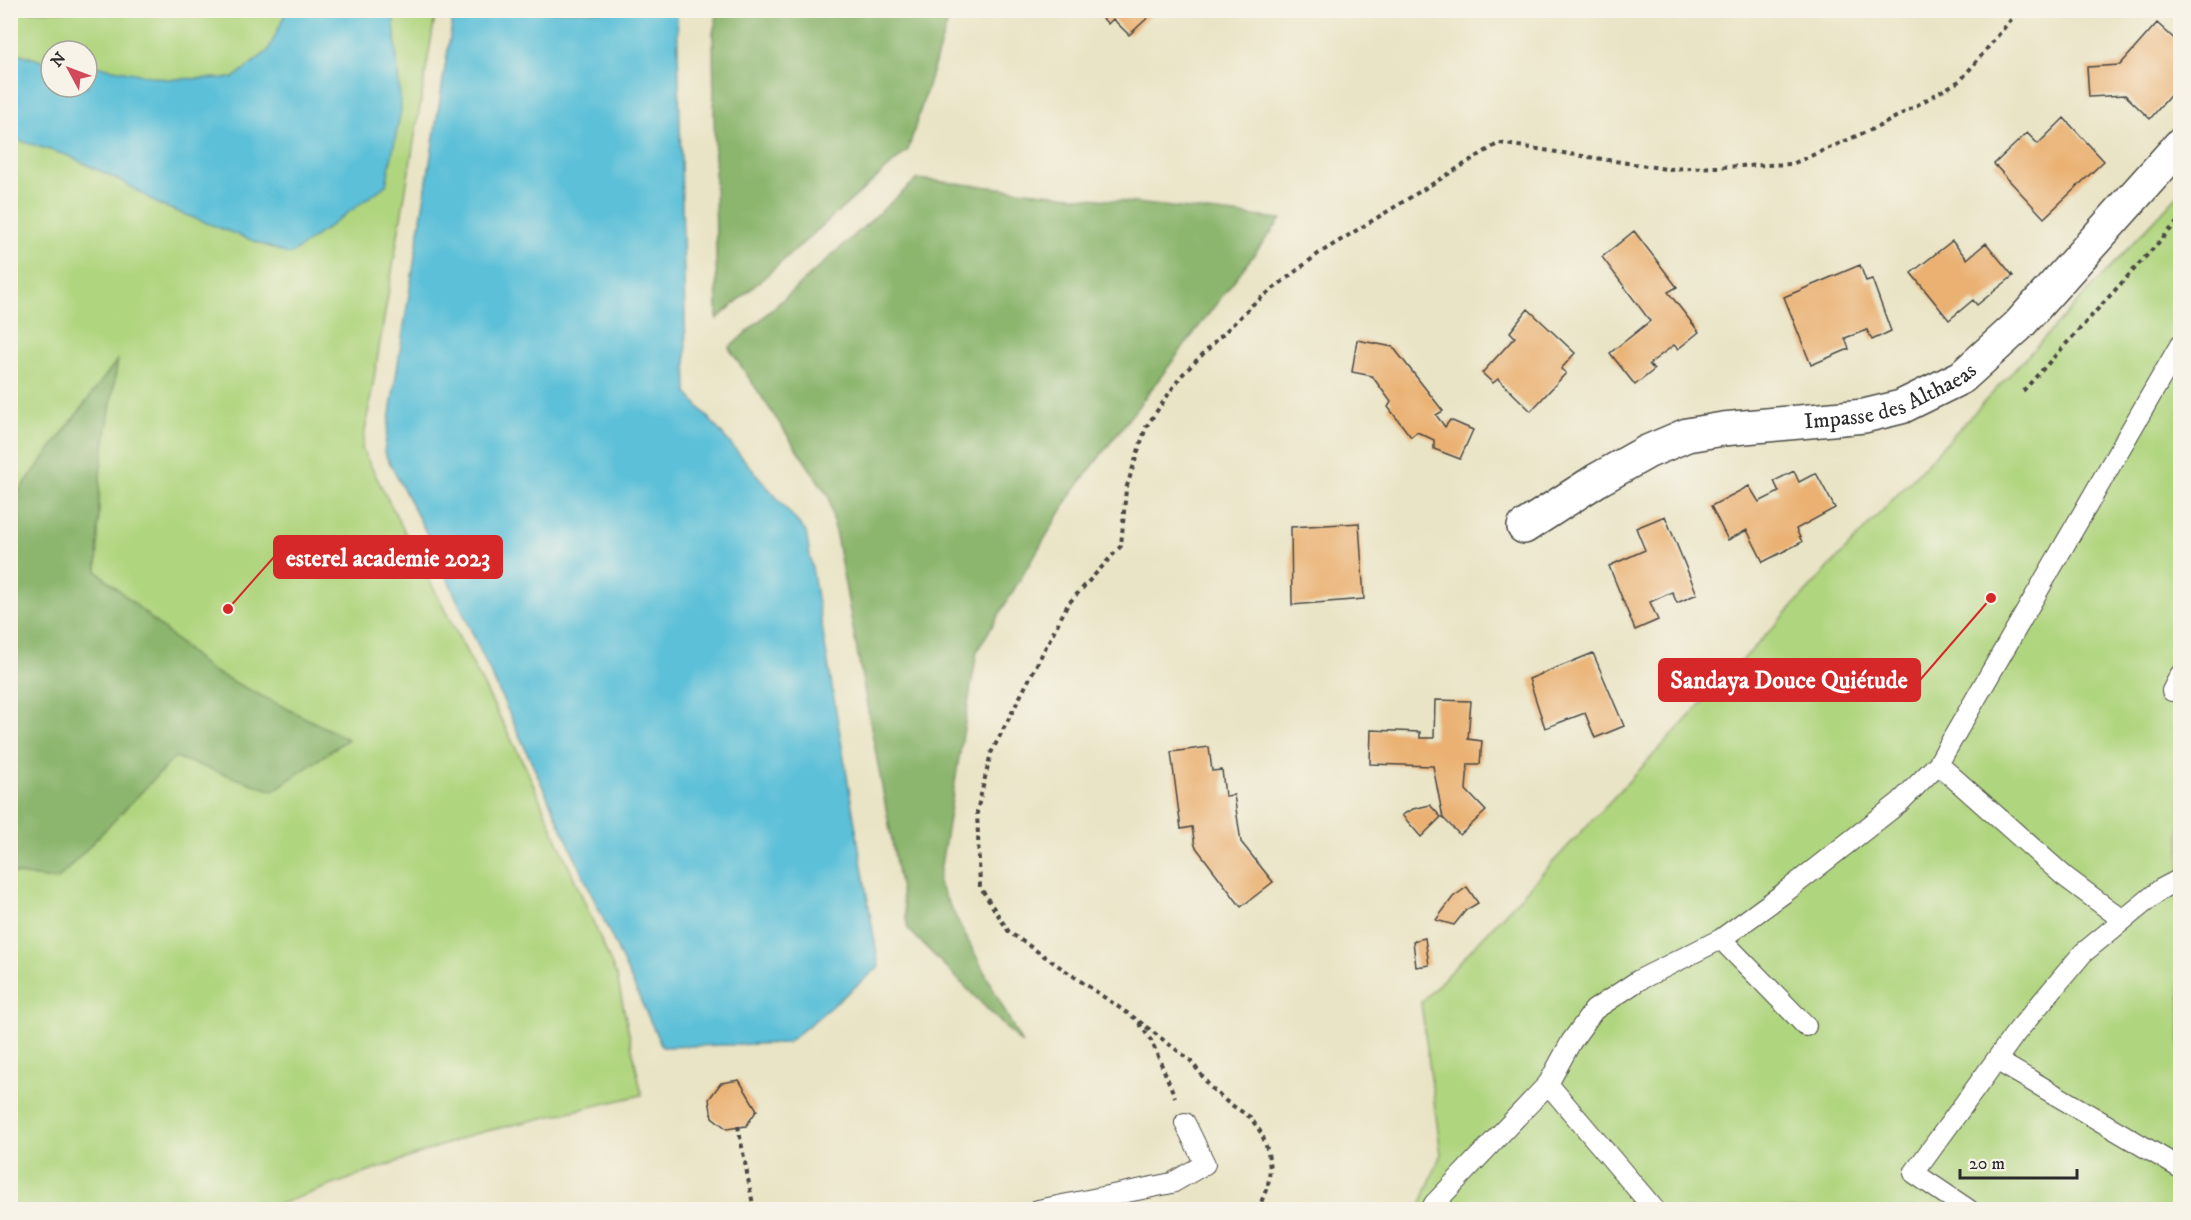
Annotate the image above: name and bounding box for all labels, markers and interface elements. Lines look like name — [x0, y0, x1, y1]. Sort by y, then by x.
north arrow — [39, 39, 99, 99]
text: N — [47, 48, 70, 71]
street label: Impasse des Althaeas — [1803, 357, 1982, 435]
callout: esterel academie 2023 — [274, 536, 502, 578]
text: esterel academie 2023 — [286, 544, 490, 574]
callout: Sandaya Douce Quiétude — [1659, 659, 1920, 701]
text: Sandaya Douce Quiétude — [1670, 666, 1908, 696]
scale bar — [1960, 1142, 2077, 1180]
text: 20 m — [1969, 1153, 2005, 1175]

